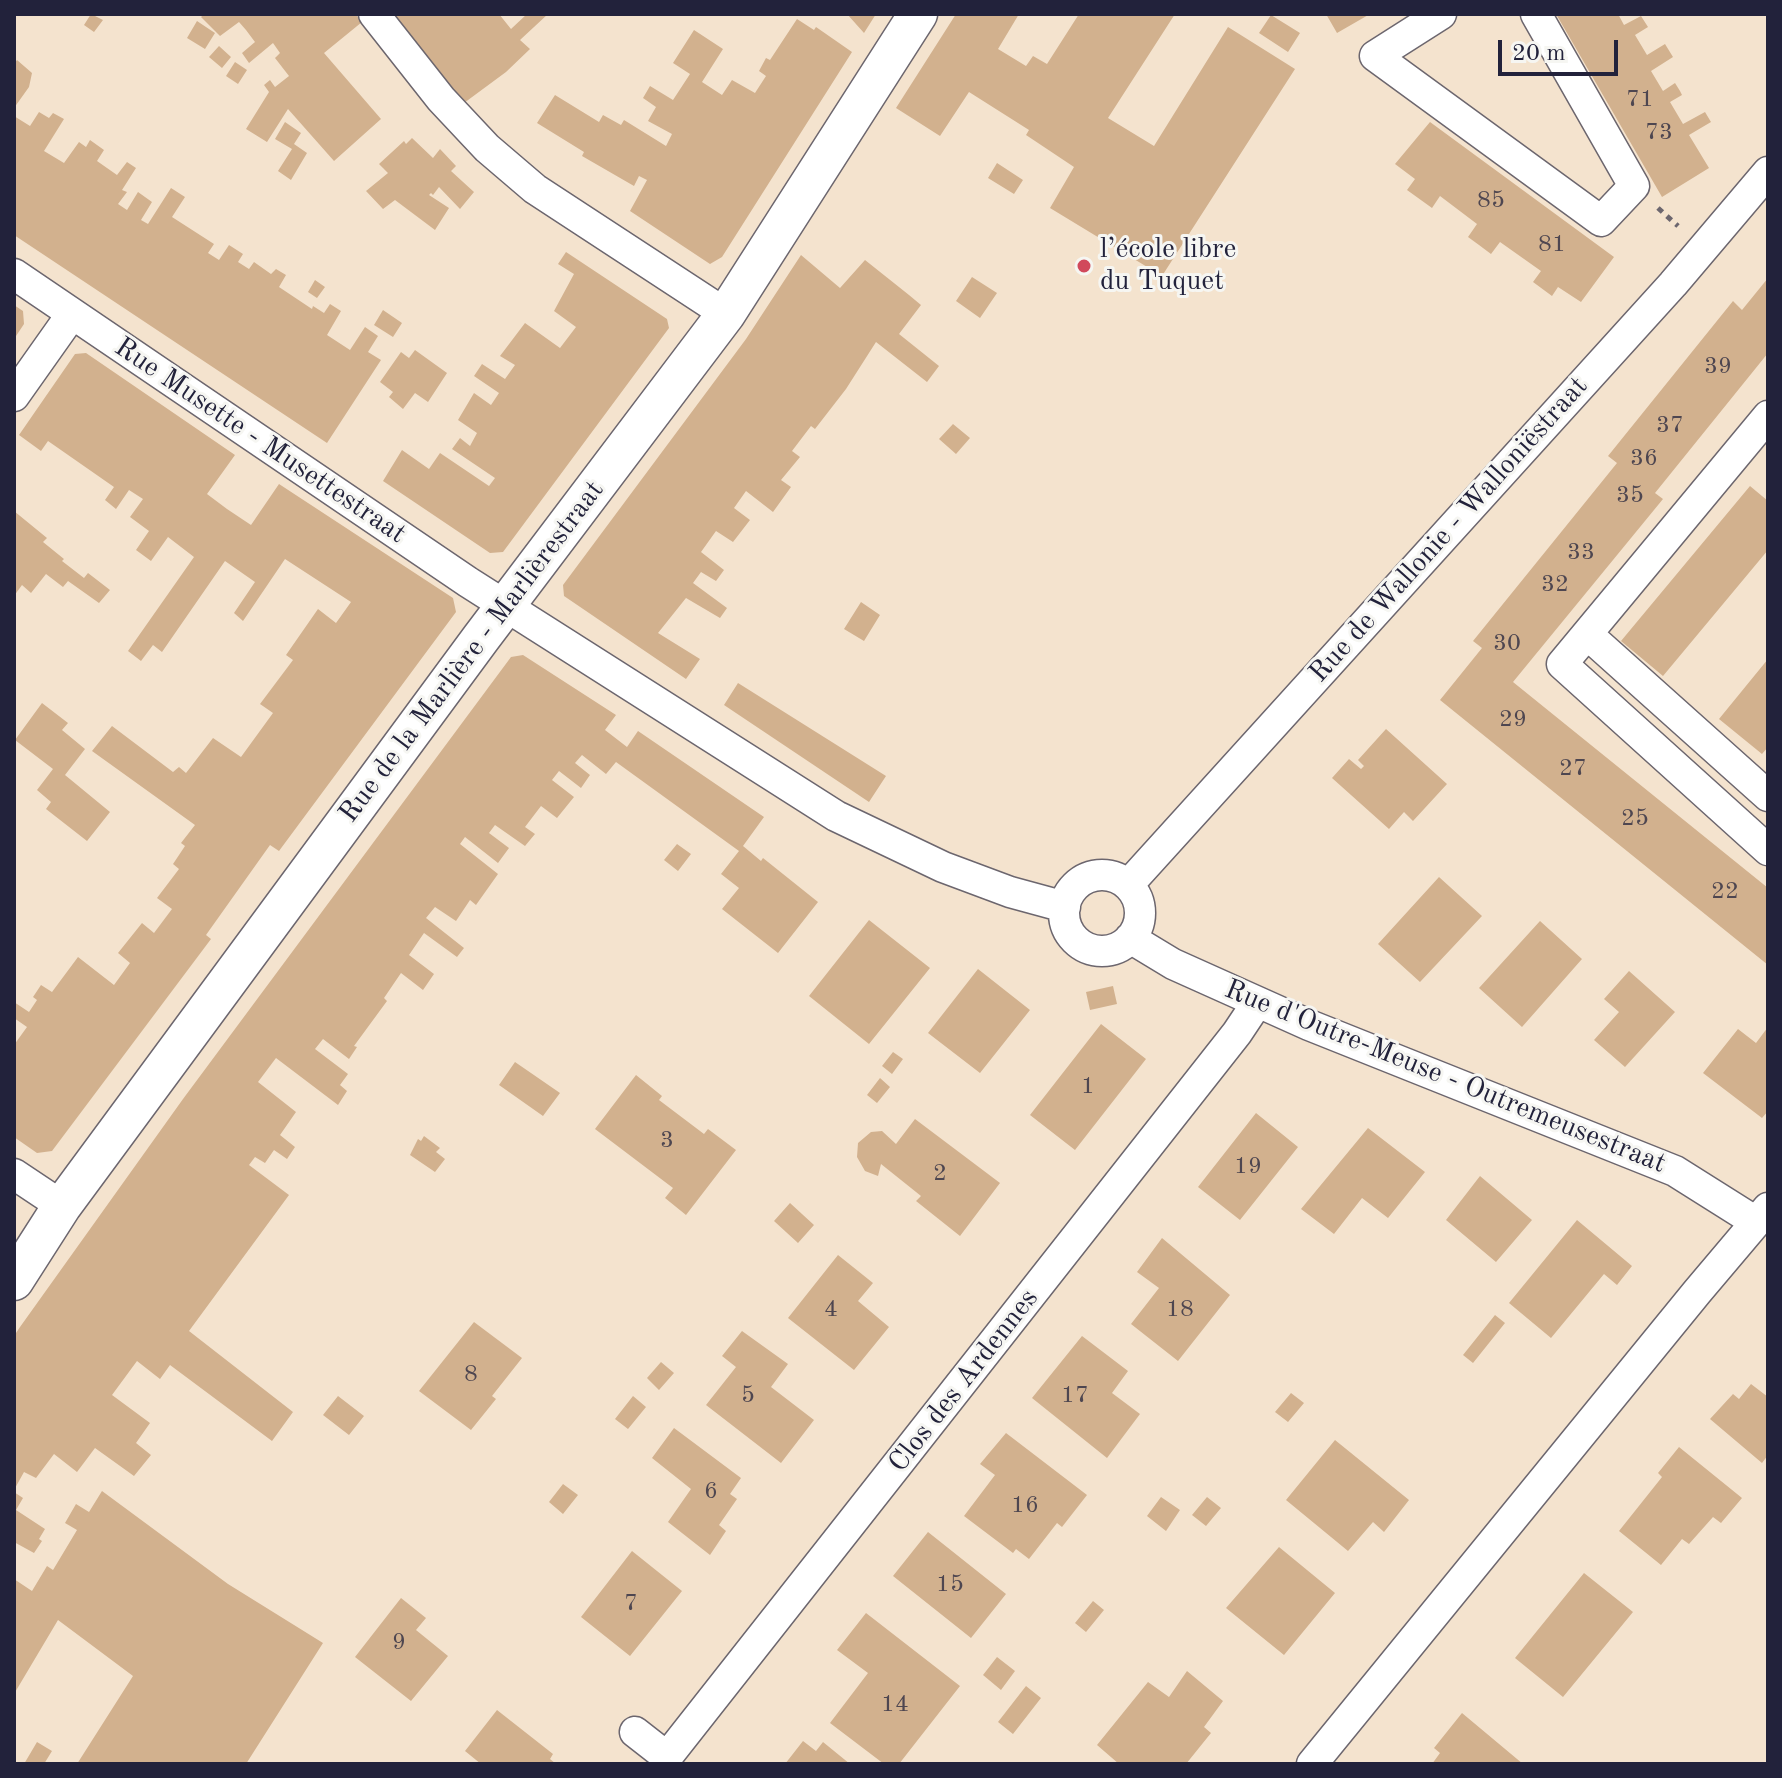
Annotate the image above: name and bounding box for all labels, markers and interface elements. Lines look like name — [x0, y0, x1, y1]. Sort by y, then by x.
scale bar — [1502, 24, 1622, 74]
text: 20 m — [1512, 42, 1566, 66]
house number: 71 — [1626, 86, 1654, 114]
house number: 73 — [1645, 119, 1673, 147]
house number: 85 — [1477, 187, 1505, 215]
house number: 81 — [1538, 231, 1566, 259]
place label: l’école libre du Tuquet — [1100, 233, 1236, 299]
marker: l’école libre du Tuquet — [1075, 257, 1093, 275]
street label: Rue Musette - Musettestraat — [108, 331, 412, 551]
house number: 39 — [1704, 353, 1732, 381]
street label: Rue de Wallonie - Walloniëstraat — [1303, 370, 1595, 690]
house number: 37 — [1656, 412, 1684, 440]
house number: 36 — [1630, 445, 1658, 473]
street label: Rue de la Marlière - Marlièrestraat — [332, 474, 612, 830]
house number: 35 — [1616, 482, 1644, 510]
house number: 33 — [1567, 539, 1595, 567]
house number: 32 — [1541, 571, 1569, 599]
house number: 30 — [1493, 630, 1521, 658]
house number: 29 — [1499, 706, 1527, 734]
house number: 27 — [1559, 755, 1587, 783]
house number: 25 — [1621, 805, 1649, 833]
house number: 22 — [1711, 878, 1739, 906]
street label: Rue d'Outre-Meuse - Outremeusestraat — [1219, 973, 1671, 1181]
house number: 1 — [1081, 1073, 1095, 1101]
house number: 3 — [660, 1127, 674, 1155]
house number: 19 — [1234, 1153, 1262, 1181]
house number: 2 — [933, 1160, 947, 1188]
street label: Clos des Ardennes — [882, 1283, 1046, 1479]
house number: 4 — [824, 1296, 838, 1324]
house number: 18 — [1166, 1296, 1194, 1324]
house number: 8 — [464, 1361, 478, 1389]
house number: 5 — [741, 1382, 755, 1410]
house number: 17 — [1061, 1382, 1089, 1410]
house number: 6 — [704, 1478, 718, 1506]
house number: 16 — [1011, 1492, 1039, 1520]
house number: 15 — [936, 1571, 964, 1599]
house number: 7 — [624, 1590, 638, 1618]
house number: 9 — [392, 1629, 406, 1657]
house number: 14 — [881, 1691, 909, 1719]

